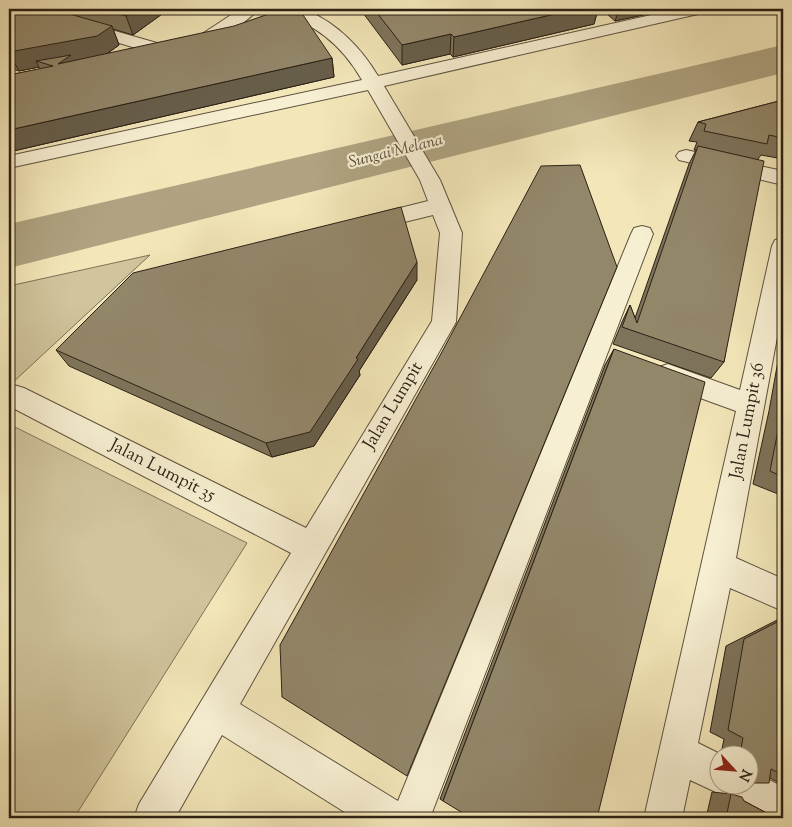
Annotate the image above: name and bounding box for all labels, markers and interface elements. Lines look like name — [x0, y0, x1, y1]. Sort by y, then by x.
water label: Sungai Melana — [346, 129, 446, 175]
street label: Jalan Lumpit — [357, 357, 430, 456]
street label: Jalan Lumpit 36 — [724, 360, 772, 483]
street label: Jalan Lumpit 35 — [104, 433, 219, 509]
north arrow — [710, 744, 760, 794]
text: N — [732, 765, 755, 784]

